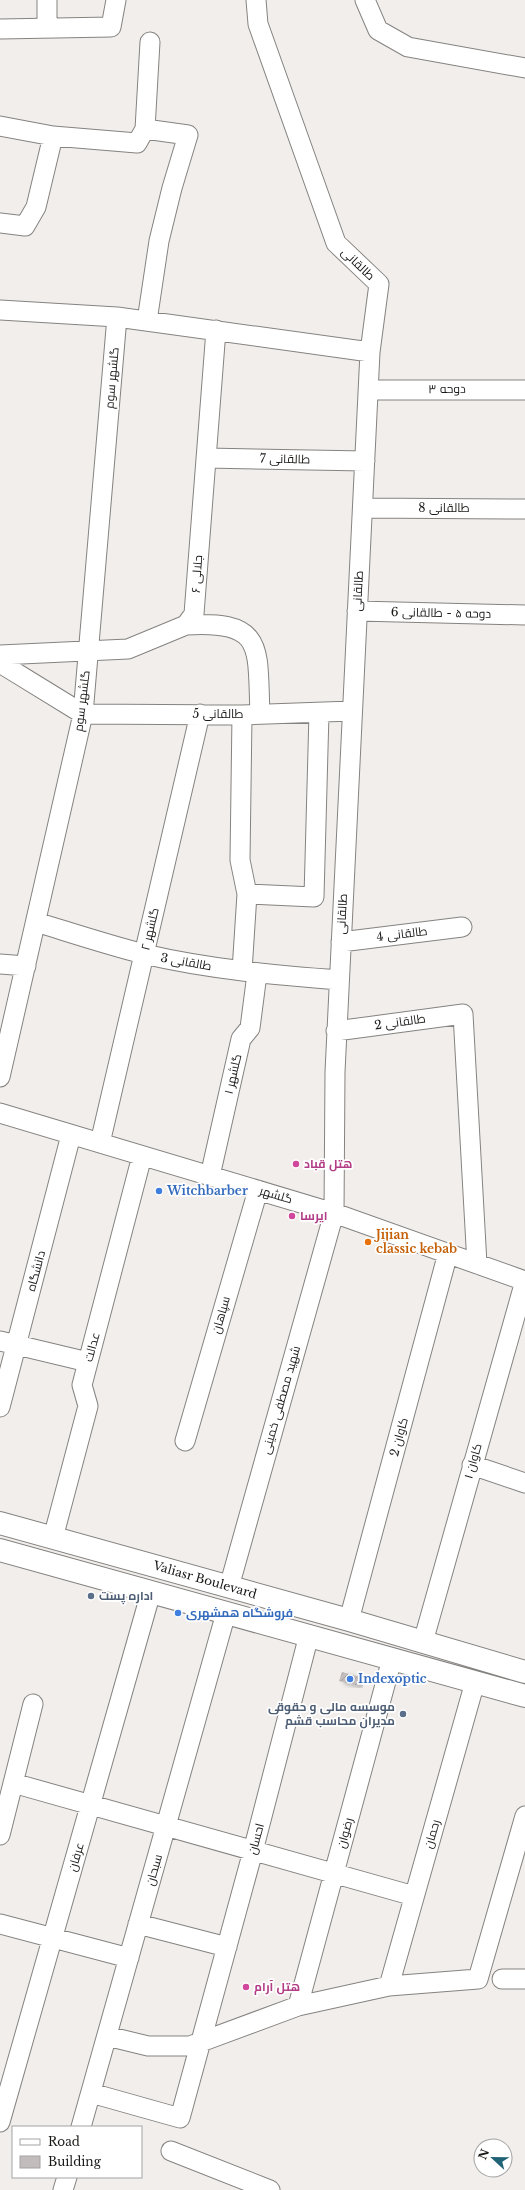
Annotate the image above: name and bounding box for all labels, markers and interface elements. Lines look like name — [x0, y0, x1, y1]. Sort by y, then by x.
street label: طالقانی — [338, 244, 378, 283]
street label: گلشهر سوم — [101, 347, 123, 409]
street label: دوحه ۳ — [428, 381, 466, 396]
street label: طالقانی 7 — [260, 451, 310, 466]
street label: طالقانی 8 — [418, 500, 470, 515]
street label: جلالی ۶ — [188, 555, 205, 593]
street label: طالقانی — [349, 570, 366, 612]
street label: دوحه ۵ - طالقانی 6 — [391, 604, 491, 621]
street label: گلشهر سوم — [70, 670, 94, 732]
street label: طالقانی 5 — [192, 706, 244, 721]
street label: طالقانی — [333, 893, 350, 935]
street label: گلشهر ۲ — [137, 906, 162, 952]
street label: طالقانی 4 — [376, 923, 428, 944]
street label: طالقانی 3 — [159, 950, 213, 973]
street label: طالقانی 2 — [373, 1010, 427, 1033]
street label: گلشهر ۱ — [221, 1052, 244, 1095]
place label: هتل قباد — [304, 1156, 352, 1172]
marker: هتل قباد — [291, 1159, 301, 1169]
street label: گلشهر — [257, 1182, 294, 1207]
place label: Witchbarber — [166, 1183, 248, 1198]
marker: Witchbarber — [154, 1186, 164, 1196]
place label: ایرسا — [300, 1208, 327, 1224]
marker: ایرسا — [287, 1211, 297, 1221]
place label: Jijian classic kebab — [373, 1227, 457, 1256]
marker: Jijian classic kebab — [363, 1237, 373, 1247]
street label: دانشگاه — [23, 1249, 48, 1293]
street label: سپاهان — [208, 1294, 234, 1336]
street label: عدالت — [80, 1331, 103, 1363]
street label: شهید مصطفی خمینی — [258, 1344, 303, 1456]
street label: کاوان 2 — [386, 1416, 411, 1458]
street label: کاوان ۱ — [460, 1442, 485, 1480]
street label: Valiasr Boulevard — [151, 1557, 259, 1601]
place label: اداره پست — [99, 1588, 153, 1605]
marker: اداره پست — [86, 1591, 96, 1601]
place label: فروشگاه همشهری — [186, 1605, 293, 1621]
marker: فروشگاه همشهری — [173, 1608, 183, 1618]
place label: Indexoptic — [358, 1671, 427, 1686]
marker: Indexoptic — [345, 1674, 355, 1684]
place label: موسسه مالی و حقوقی مدیران محاسب قشم — [268, 1699, 395, 1729]
marker: موسسه مالی و حقوقی مدیران محاسب قشم — [398, 1709, 408, 1719]
street label: رضوان — [333, 1816, 356, 1850]
street label: رحمان — [420, 1818, 443, 1850]
street label: احسان — [244, 1822, 267, 1856]
street label: عرفان — [64, 1841, 87, 1873]
street label: سبحان — [142, 1852, 165, 1887]
place label: هتل آرام — [254, 1979, 300, 1995]
marker: هتل آرام — [241, 1982, 251, 1992]
legend — [12, 2126, 142, 2178]
text: Road — [48, 2134, 80, 2149]
north arrow — [473, 2138, 513, 2178]
text: N — [475, 2146, 492, 2162]
text: Building — [48, 2154, 102, 2169]

